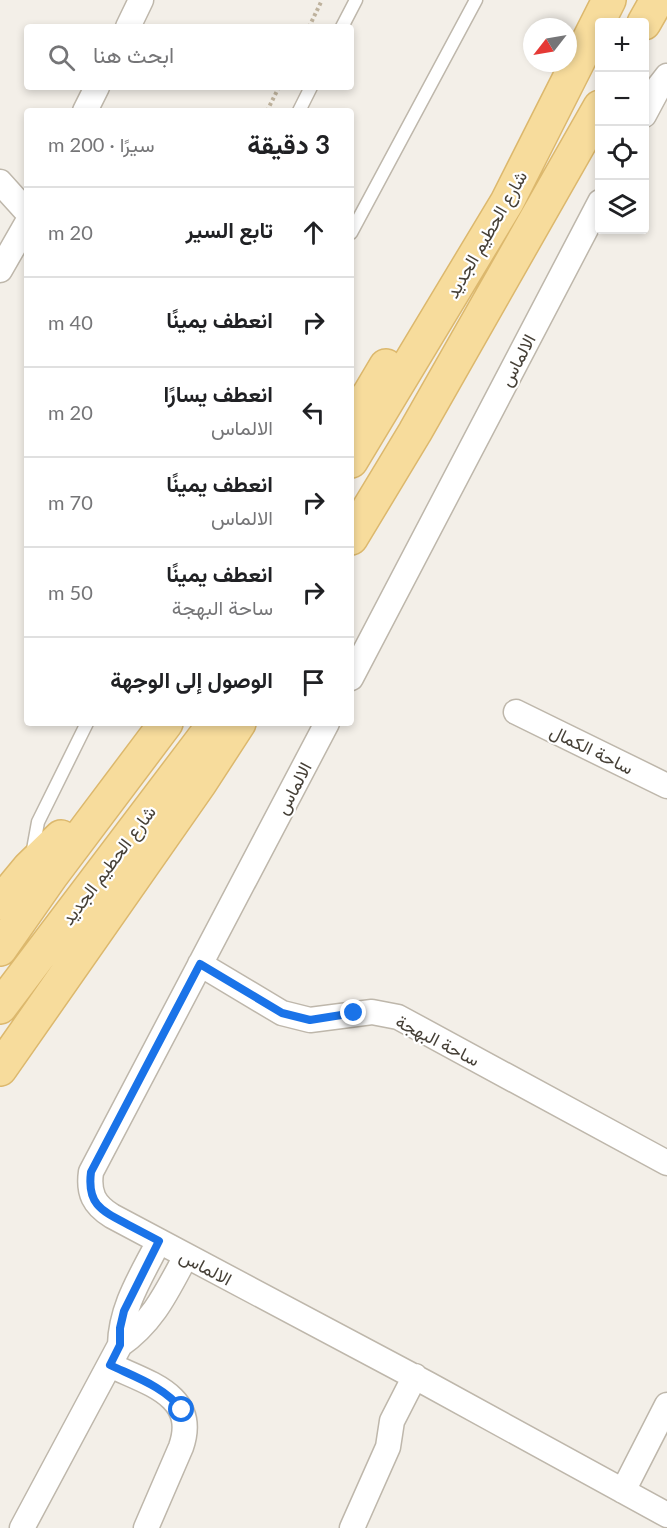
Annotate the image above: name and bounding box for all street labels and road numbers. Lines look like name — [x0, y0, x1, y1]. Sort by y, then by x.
street label: شارع الحطيم الجديد — [441, 166, 533, 303]
street label: الالماس — [494, 330, 541, 390]
street label: ساحة الكمال — [546, 719, 637, 780]
street label: الالماس — [270, 758, 317, 818]
street label: شارع الحطيم الجديد — [56, 801, 162, 930]
street label: ساحة البهجة — [392, 1010, 484, 1071]
street label: الالماس — [176, 1244, 236, 1291]

